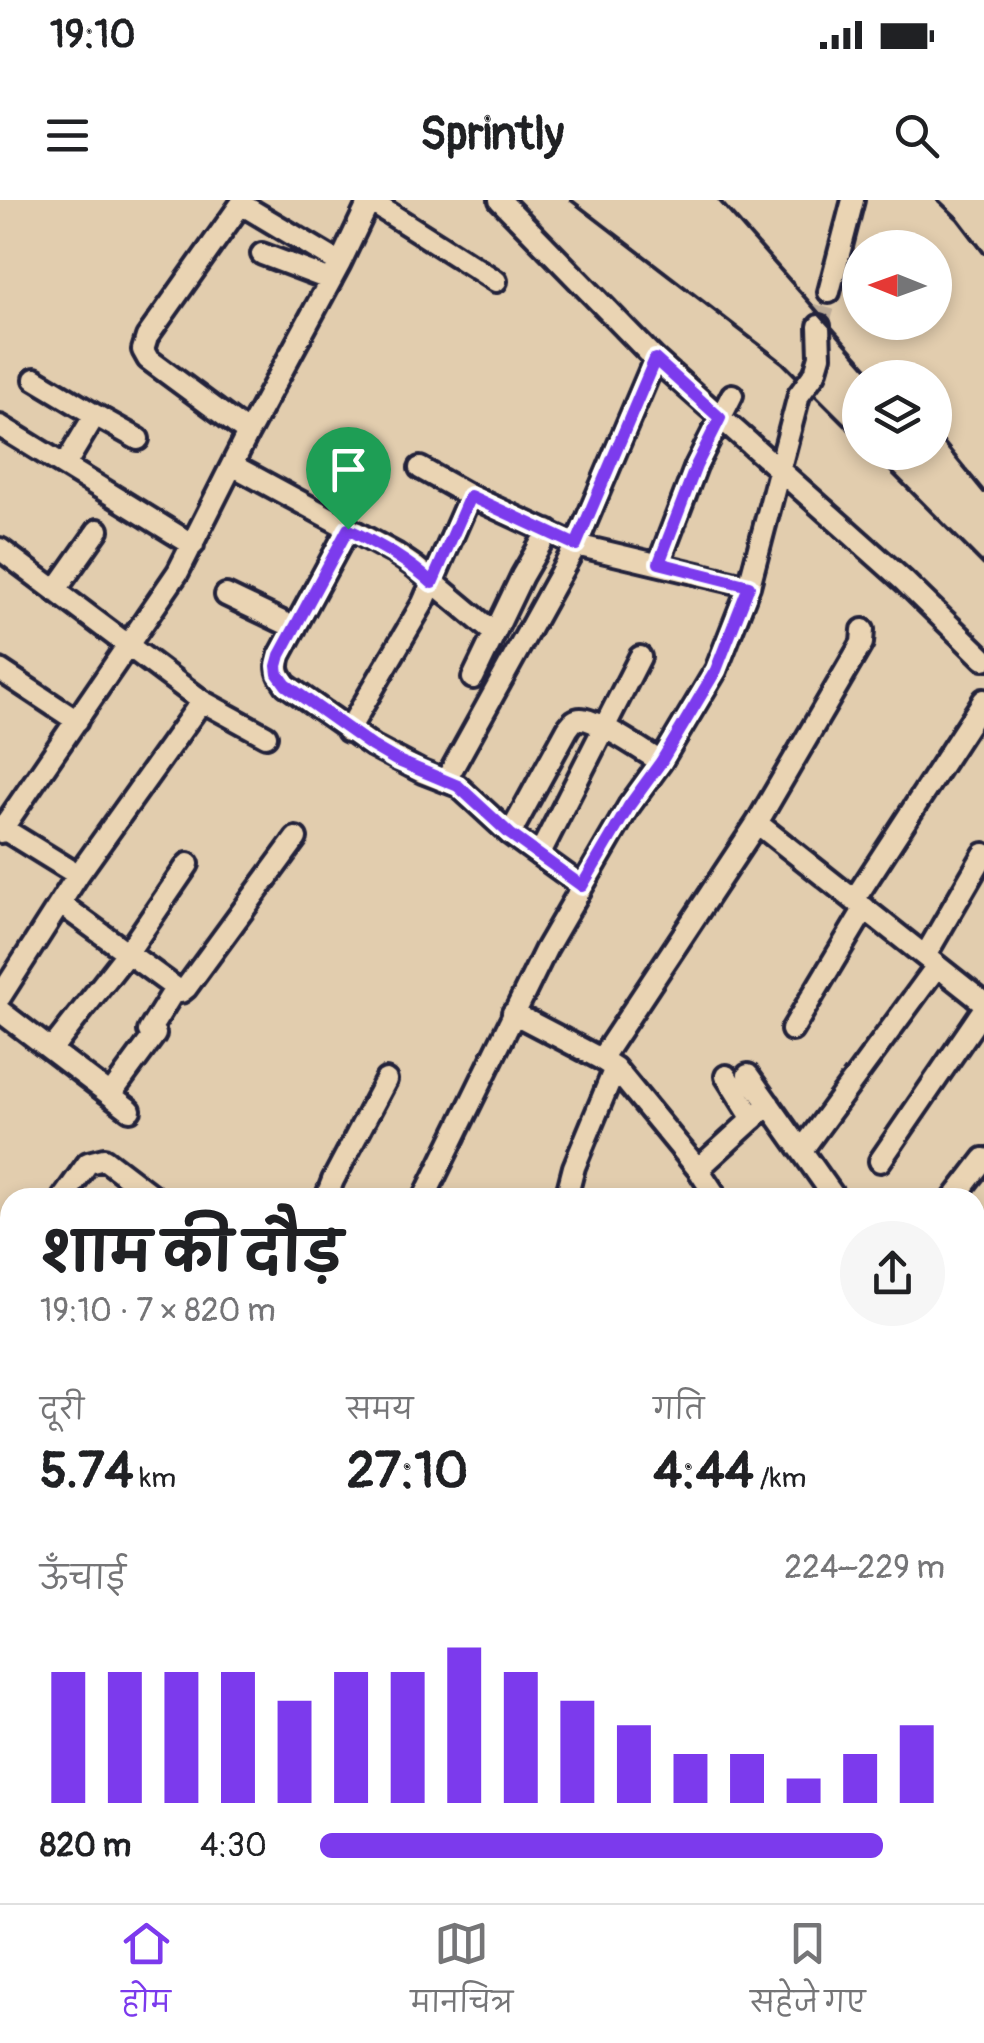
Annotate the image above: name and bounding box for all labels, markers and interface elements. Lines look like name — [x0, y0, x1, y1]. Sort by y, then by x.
text: 19:10 — [50, 11, 135, 59]
text: Sprintly — [420, 107, 564, 163]
icon: menu — [40, 108, 95, 163]
icon: search — [889, 108, 944, 163]
north arrow — [842, 230, 952, 340]
map controls — [842, 230, 952, 470]
button: layers — [842, 360, 952, 470]
pin — [306, 427, 391, 530]
icon: arrive — [321, 442, 376, 497]
text: शाम की दौड़ — [40, 1219, 342, 1288]
button: share — [840, 1221, 945, 1326]
text: 19:10 · 7 × 820 m — [40, 1291, 276, 1331]
text: दूरी — [40, 1393, 84, 1428]
text: समय — [347, 1393, 413, 1428]
text: गति — [653, 1393, 704, 1428]
text: 5.74 — [40, 1440, 134, 1503]
text: 27:10 — [347, 1440, 468, 1503]
text: 4:44 — [653, 1440, 754, 1503]
text: km — [134, 1461, 176, 1496]
text: /km — [754, 1461, 806, 1496]
text: 224–229 m — [784, 1548, 945, 1588]
text: ऊँचाई — [40, 1559, 126, 1599]
text: 820 m — [40, 1826, 131, 1866]
text: 4:30 — [200, 1826, 267, 1866]
tab: होम — [119, 1916, 174, 2033]
tab: मानचित्र — [411, 1916, 513, 2033]
tab: सहेजे गए — [750, 1916, 865, 2033]

